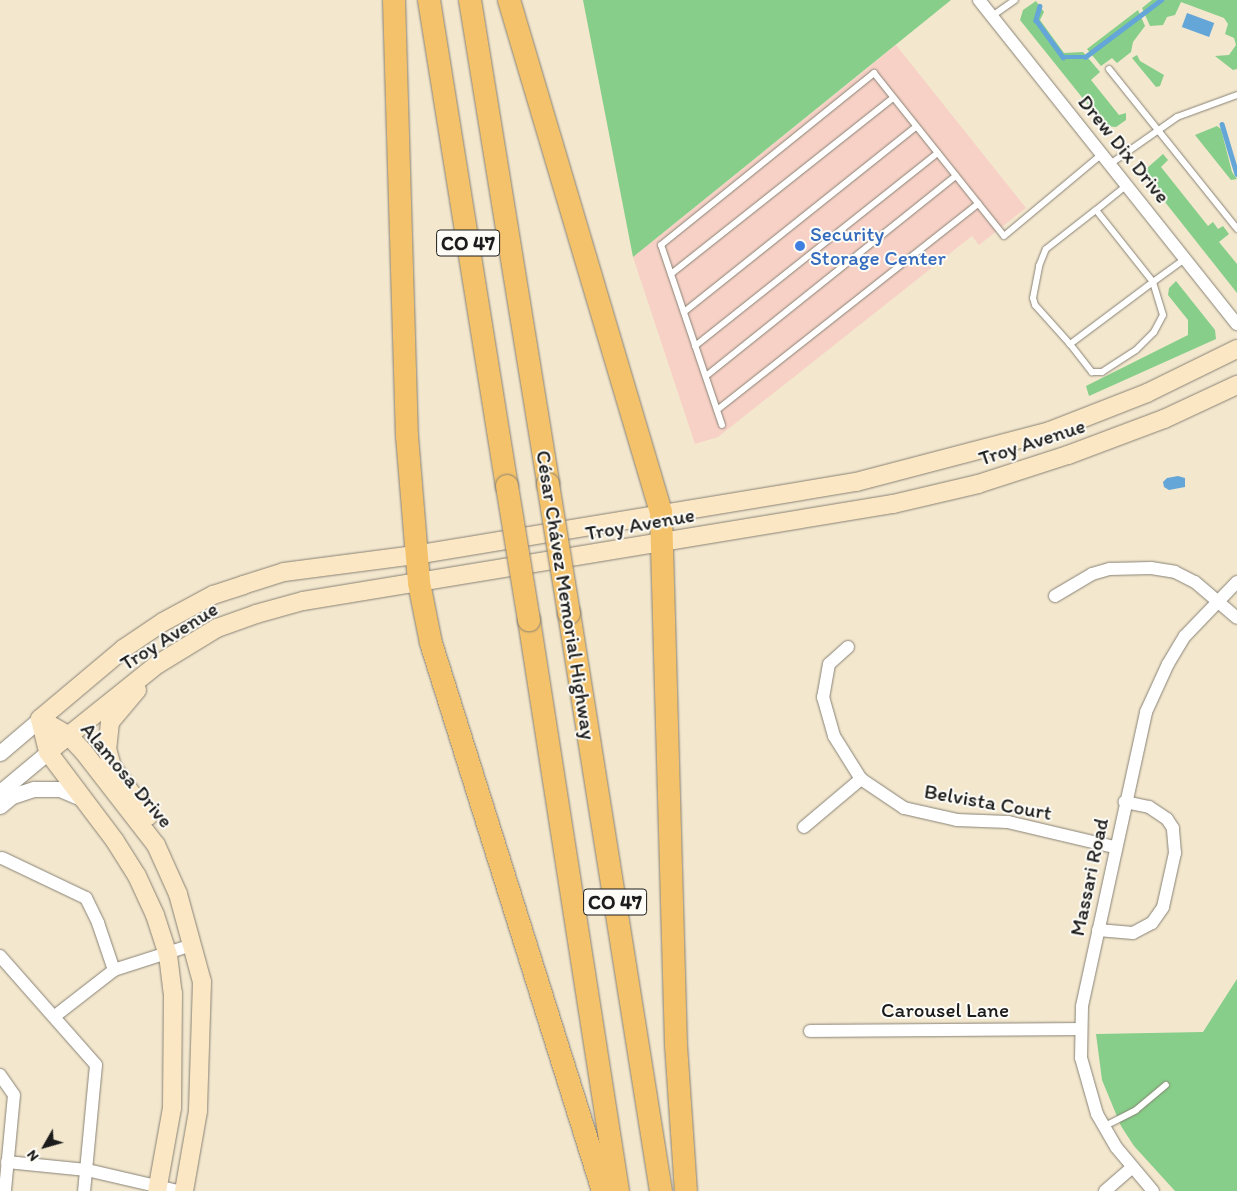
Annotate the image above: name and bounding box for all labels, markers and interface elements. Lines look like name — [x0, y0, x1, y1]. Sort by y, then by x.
street label: Drew Dix Drive — [1072, 89, 1176, 209]
place label: Security Storage Center — [810, 221, 946, 271]
road number: CO 47 — [436, 226, 500, 260]
marker: Security Storage Center — [794, 240, 806, 252]
street label: Troy Avenue — [976, 413, 1088, 471]
street label: César Chávez Memorial Highway — [531, 449, 601, 741]
street label: Troy Avenue — [584, 502, 696, 546]
street label: Troy Avenue — [116, 596, 222, 676]
street label: Alamosa Drive — [75, 717, 179, 833]
street label: Belvista Court — [922, 778, 1054, 826]
street label: Massari Road — [1064, 816, 1114, 938]
road number: CO 47 — [582, 884, 648, 920]
street label: Carousel Lane — [881, 997, 1009, 1023]
north arrow — [20, 1121, 70, 1171]
text: N — [23, 1147, 42, 1165]

